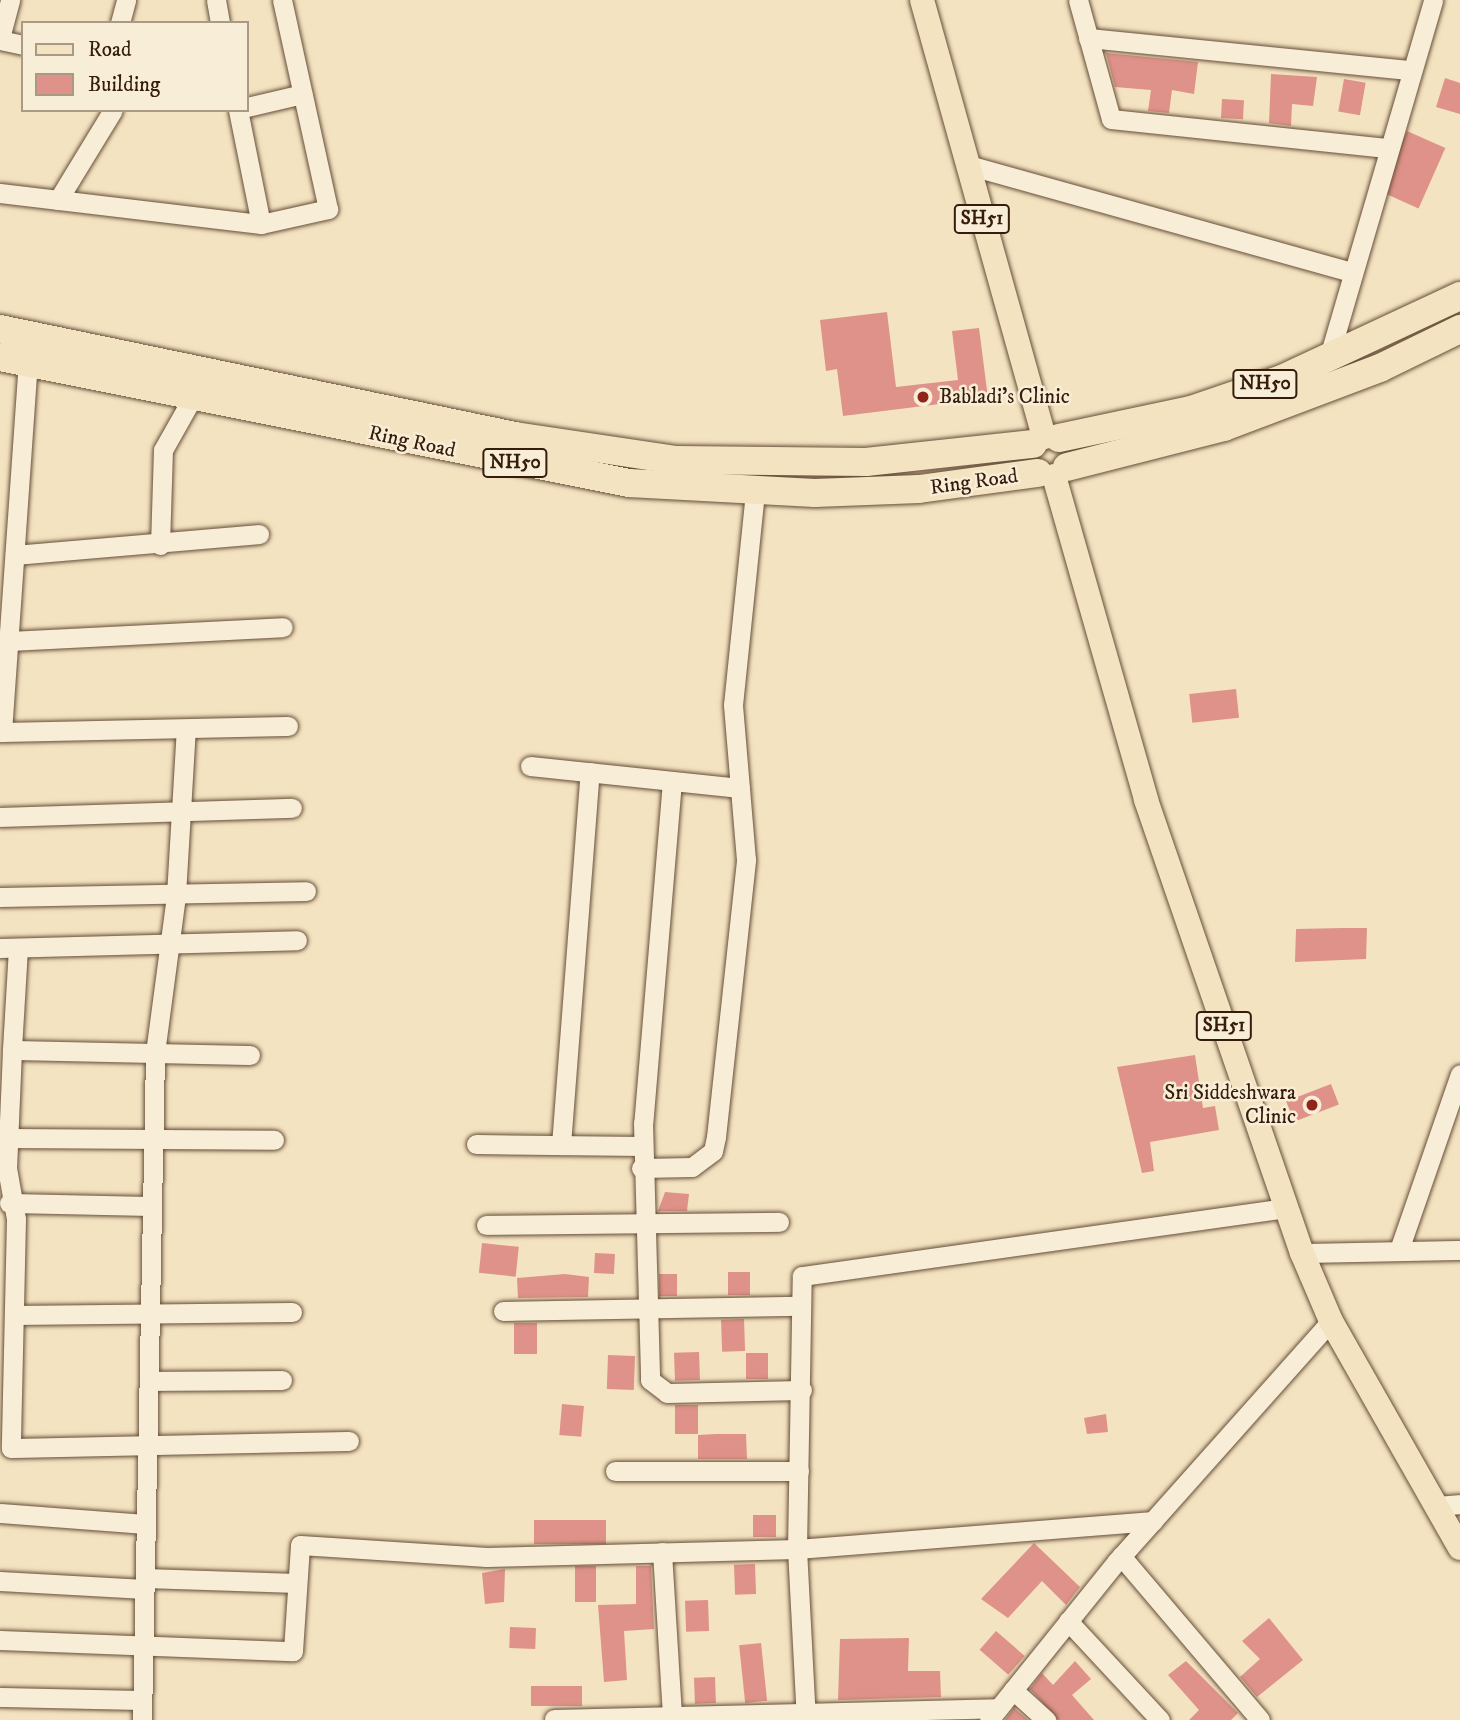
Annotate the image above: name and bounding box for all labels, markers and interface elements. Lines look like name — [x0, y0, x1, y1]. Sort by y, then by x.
legend — [21, 21, 248, 112]
text: Road — [88, 37, 132, 63]
text: Building — [88, 72, 160, 98]
road number: SH51 — [952, 204, 1012, 234]
road number: NH50 — [1232, 368, 1298, 400]
place label: Babladi's Clinic — [939, 384, 1070, 410]
marker: Babladi's Clinic — [913, 387, 933, 407]
street label: Ring Road — [366, 420, 458, 464]
road number: NH50 — [482, 447, 548, 478]
street label: Ring Road — [928, 463, 1020, 501]
road number: SH51 — [1194, 1010, 1254, 1042]
place label: Sri Siddeshwara Clinic — [1164, 1080, 1296, 1130]
marker: Sri Siddeshwara Clinic — [1302, 1095, 1322, 1115]

